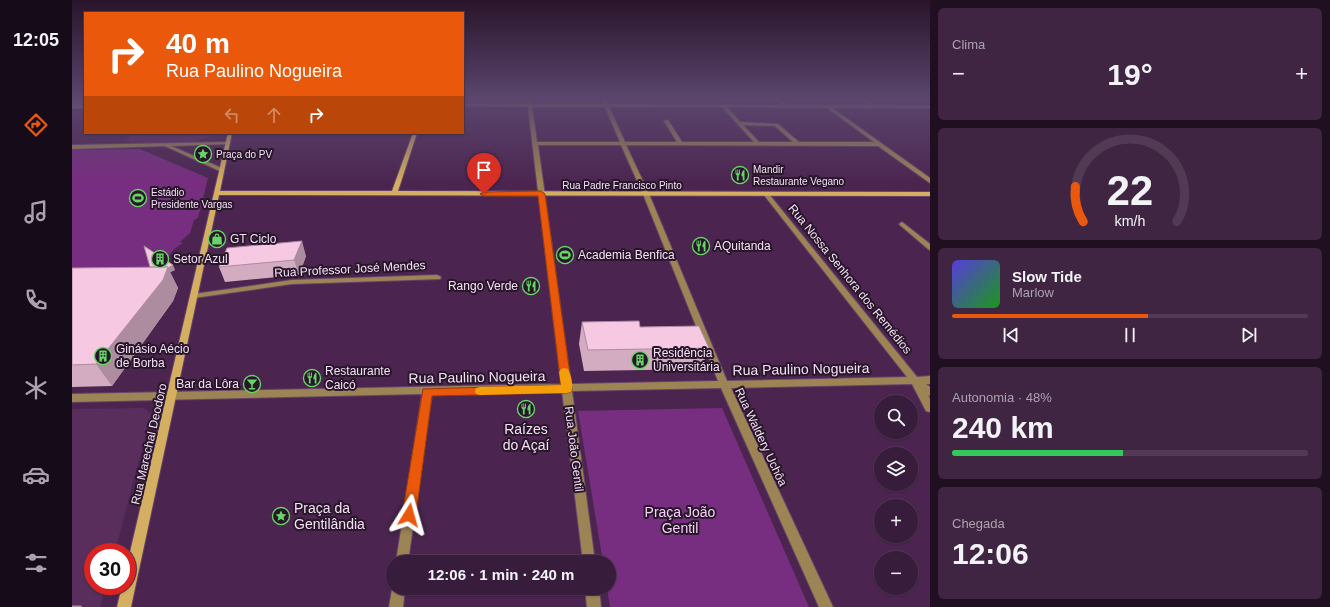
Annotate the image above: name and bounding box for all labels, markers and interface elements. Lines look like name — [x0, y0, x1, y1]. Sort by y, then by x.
icon: right — [100, 28, 152, 80]
text: 40 m — [166, 28, 230, 59]
text: 12:05 — [13, 30, 59, 50]
text: Clima — [952, 37, 985, 52]
text: 19° — [1107, 58, 1153, 91]
text: Rua Paulino Nogueira — [166, 61, 342, 81]
text: − — [952, 61, 965, 86]
text: + — [1295, 61, 1308, 86]
icon: left — [221, 104, 243, 126]
icon: ahead — [263, 104, 285, 126]
icon: right — [305, 104, 327, 126]
icon: directions — [22, 111, 50, 139]
place icon: Praça do PV — [193, 144, 213, 164]
place label: Praça do PV — [216, 149, 272, 160]
pin — [467, 153, 501, 194]
icon: arrive — [473, 159, 495, 181]
place label: Mandir Restaurante Vegano — [753, 164, 845, 187]
restaurant icon: Mandir Restaurante Vegano — [730, 165, 750, 185]
text: 22 — [1107, 166, 1153, 213]
street label: Rua Padre Francisco Pinto — [562, 180, 682, 191]
place label: Estádio Presidente Vargas — [151, 187, 233, 210]
sports icon: Estádio Presidente Vargas — [128, 188, 148, 208]
icon: music — [22, 198, 50, 226]
street label: Rua Nossa Senhora dos Remédios — [785, 202, 915, 356]
text: km/h — [1115, 212, 1146, 228]
shop icon: GT Ciclo — [207, 229, 227, 249]
place label: GT Ciclo — [230, 232, 277, 246]
restaurant icon: AQuitanda — [691, 236, 711, 256]
place label: AQuitanda — [714, 239, 771, 253]
sports icon: Academia Benfica — [555, 245, 575, 265]
place label: Academia Benfica — [578, 248, 675, 262]
building icon: Setor Azul — [150, 249, 170, 269]
place label: Setor Azul — [173, 252, 228, 266]
street label: Rua Professor José Mendes — [274, 258, 426, 280]
text: Slow Tide — [1012, 268, 1082, 285]
restaurant icon: Rango Verde — [521, 276, 541, 296]
place label: Rango Verde — [448, 279, 518, 293]
text: Marlow — [1012, 285, 1054, 300]
icon: phone — [22, 286, 50, 314]
icon: previous — [1000, 324, 1022, 346]
icon: pause — [1119, 324, 1141, 346]
icon: next — [1238, 324, 1260, 346]
place label: Ginásio Aécio de Borba — [116, 342, 190, 370]
building icon: Ginásio Aécio de Borba — [93, 346, 113, 366]
place label: Residência Universitária — [653, 346, 720, 374]
building icon: Residência Universitária — [630, 350, 650, 370]
street label: Rua Paulino Nogueira — [732, 360, 870, 378]
place label: Restaurante Caicó — [325, 364, 391, 392]
restaurant icon: Restaurante Caicó — [302, 368, 322, 388]
street label: Rua Paulino Nogueira — [408, 368, 546, 386]
icon: climate — [22, 374, 50, 402]
bar icon: Bar da Lôra — [242, 374, 262, 394]
place label: Bar da Lôra — [176, 377, 239, 391]
street label: Rua Marechal Deodoro — [128, 382, 170, 506]
street label: Rua Waldery Uchôa — [732, 386, 790, 489]
text: Autonomia · 48% — [952, 390, 1052, 405]
map controls — [874, 395, 918, 595]
button: search — [874, 395, 918, 439]
restaurant icon: Raízes do Açaí — [516, 399, 536, 419]
street label: Rua João Gentil — [562, 405, 586, 493]
text: 240 km — [952, 411, 1054, 444]
place label: Raízes do Açaí — [503, 421, 549, 453]
button: layers — [874, 447, 918, 491]
icon: car — [22, 461, 50, 489]
position arrow — [388, 494, 430, 536]
button: + — [874, 499, 918, 543]
place label: Praça da Gentilândia — [294, 500, 365, 532]
park label: Praça João Gentil — [645, 504, 716, 536]
place icon: Praça da Gentilândia — [271, 506, 291, 526]
text: Chegada — [952, 516, 1005, 531]
text: 12:06 — [952, 537, 1029, 570]
speed limit sign: 30 — [84, 543, 136, 595]
icon: filters — [22, 549, 50, 577]
button: − — [874, 551, 918, 595]
text: 12:06 · 1 min · 240 m — [428, 566, 574, 583]

